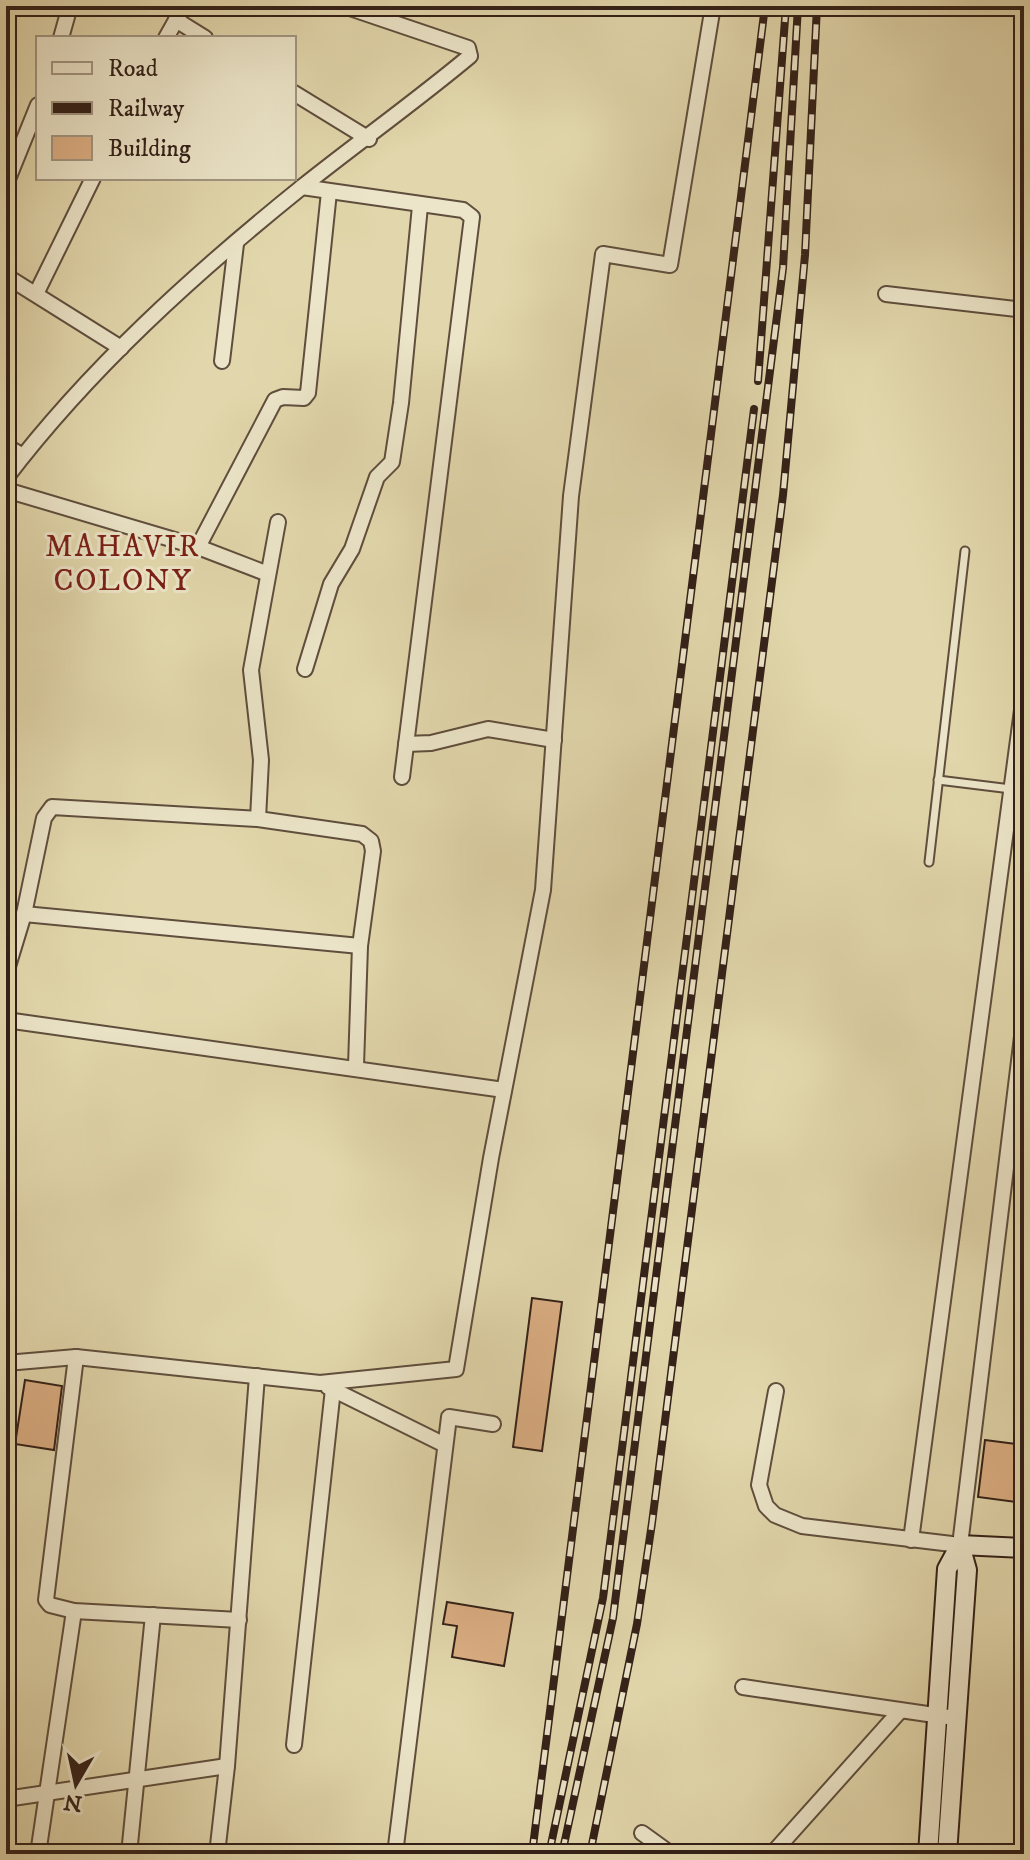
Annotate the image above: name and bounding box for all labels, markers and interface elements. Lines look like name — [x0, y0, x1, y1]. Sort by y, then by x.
legend — [36, 36, 296, 180]
text: Road — [108, 54, 158, 84]
text: Railway — [108, 94, 185, 124]
text: Building — [108, 134, 191, 164]
district label: MAHAVIR COLONY — [45, 529, 201, 600]
north arrow — [36, 1744, 116, 1824]
text: N — [62, 1788, 84, 1817]

